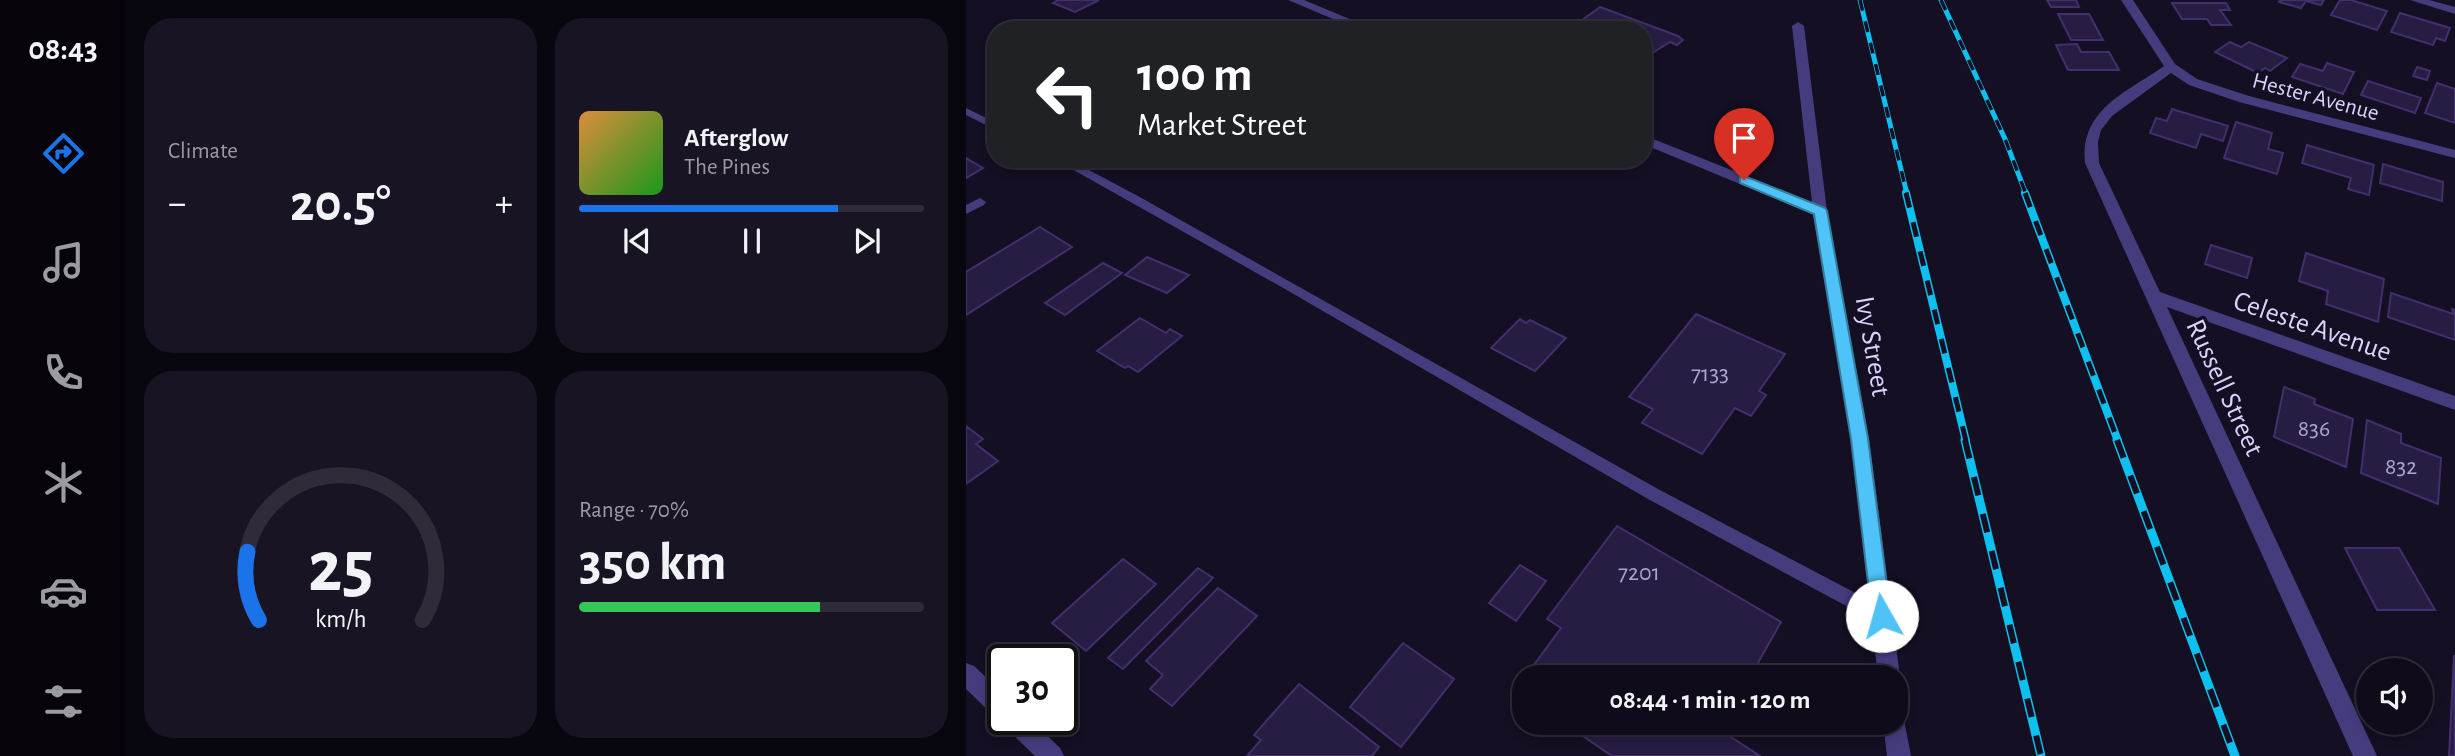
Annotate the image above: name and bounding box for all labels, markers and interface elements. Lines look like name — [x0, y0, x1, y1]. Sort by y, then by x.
text: 08:43 — [28, 33, 98, 65]
icon: left — [1022, 49, 1113, 140]
text: 100 m — [1137, 51, 1253, 100]
street label: Hester Avenue — [2250, 69, 2382, 125]
pin — [1714, 108, 1774, 180]
text: Market Street — [1137, 109, 1306, 141]
icon: arrive — [1725, 119, 1763, 157]
text: Afterglow — [684, 125, 788, 151]
icon: directions — [39, 129, 88, 178]
text: Climate — [168, 140, 238, 163]
text: The Pines — [684, 156, 770, 179]
text: 20.5° — [290, 178, 391, 230]
text: − — [168, 185, 186, 223]
text: + — [495, 185, 513, 223]
icon: previous — [618, 222, 656, 260]
icon: pause — [733, 222, 771, 260]
icon: next — [848, 222, 886, 260]
icon: music — [39, 238, 88, 287]
street label: Celeste Avenue — [2230, 287, 2395, 367]
street label: Ivy Street — [1849, 294, 1895, 399]
street label: Russell Street — [2180, 315, 2268, 461]
icon: phone — [39, 348, 88, 397]
house number: 7133 — [1691, 362, 1729, 386]
house number: 836 — [2298, 417, 2330, 441]
house number: 832 — [2385, 455, 2417, 479]
icon: climate — [39, 458, 88, 507]
text: Range · 70% — [579, 499, 689, 522]
text: 25 — [308, 533, 373, 606]
text: 350 km — [579, 537, 727, 589]
house number: 7201 — [1618, 561, 1660, 585]
icon: car — [39, 567, 88, 616]
position arrow — [1845, 579, 1919, 653]
text: km/h — [315, 607, 366, 632]
speed limit sign: 30 — [987, 644, 1078, 735]
map controls — [2356, 658, 2433, 735]
button: sound — [2356, 658, 2433, 735]
icon: filters — [39, 677, 88, 726]
text: 08:44 · 1 min · 120 m — [1610, 687, 1810, 713]

